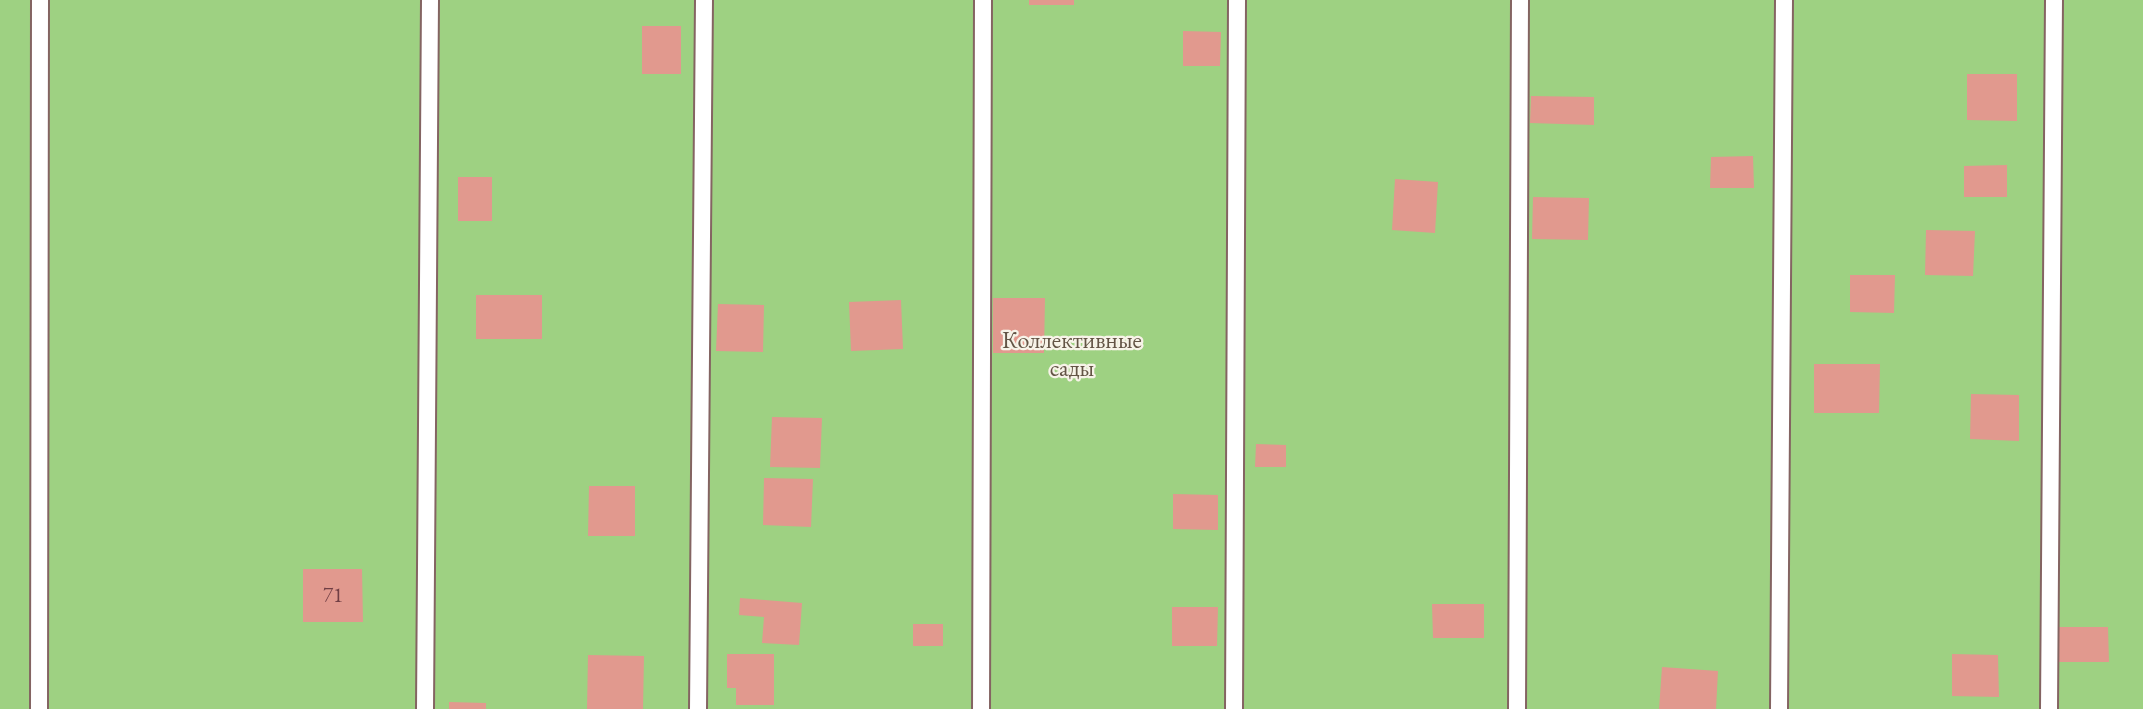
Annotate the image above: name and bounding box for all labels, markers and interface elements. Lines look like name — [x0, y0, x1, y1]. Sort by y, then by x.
park label: Коллективные сады — [1002, 327, 1142, 383]
house number: 71 — [323, 583, 343, 609]

